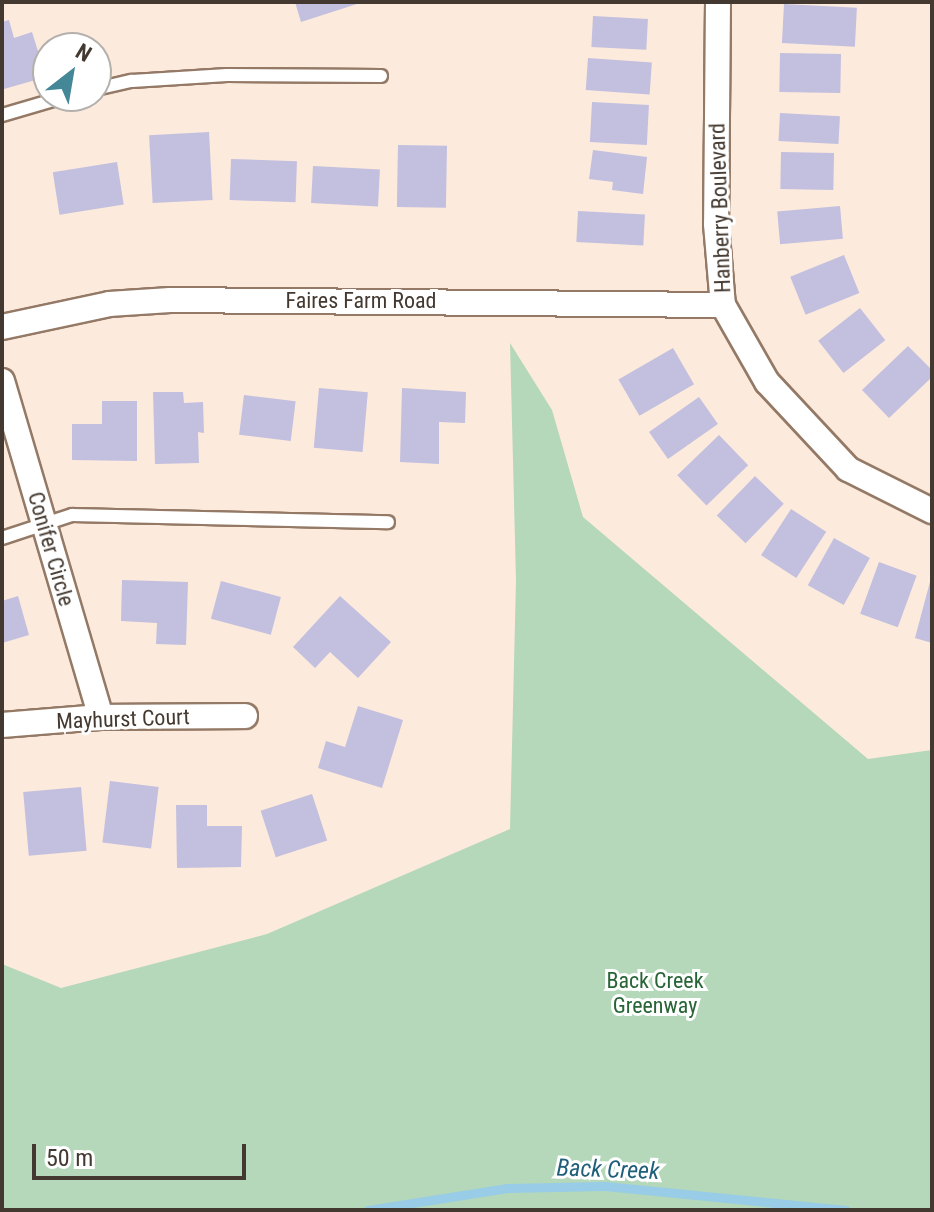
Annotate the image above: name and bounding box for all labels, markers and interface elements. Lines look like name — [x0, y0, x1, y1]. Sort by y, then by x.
north arrow — [32, 32, 112, 112]
text: N — [71, 39, 96, 67]
street label: Hanberry Boulevard — [704, 123, 736, 293]
street label: Faires Farm Road — [286, 288, 436, 314]
street label: Conifer Circle — [22, 489, 80, 609]
street label: Mayhurst Court — [56, 703, 190, 735]
park label: Back Creek Greenway — [606, 967, 704, 1018]
scale bar — [36, 1128, 250, 1178]
text: 50 m — [46, 1144, 93, 1172]
water label: Back Creek — [556, 1154, 660, 1186]

